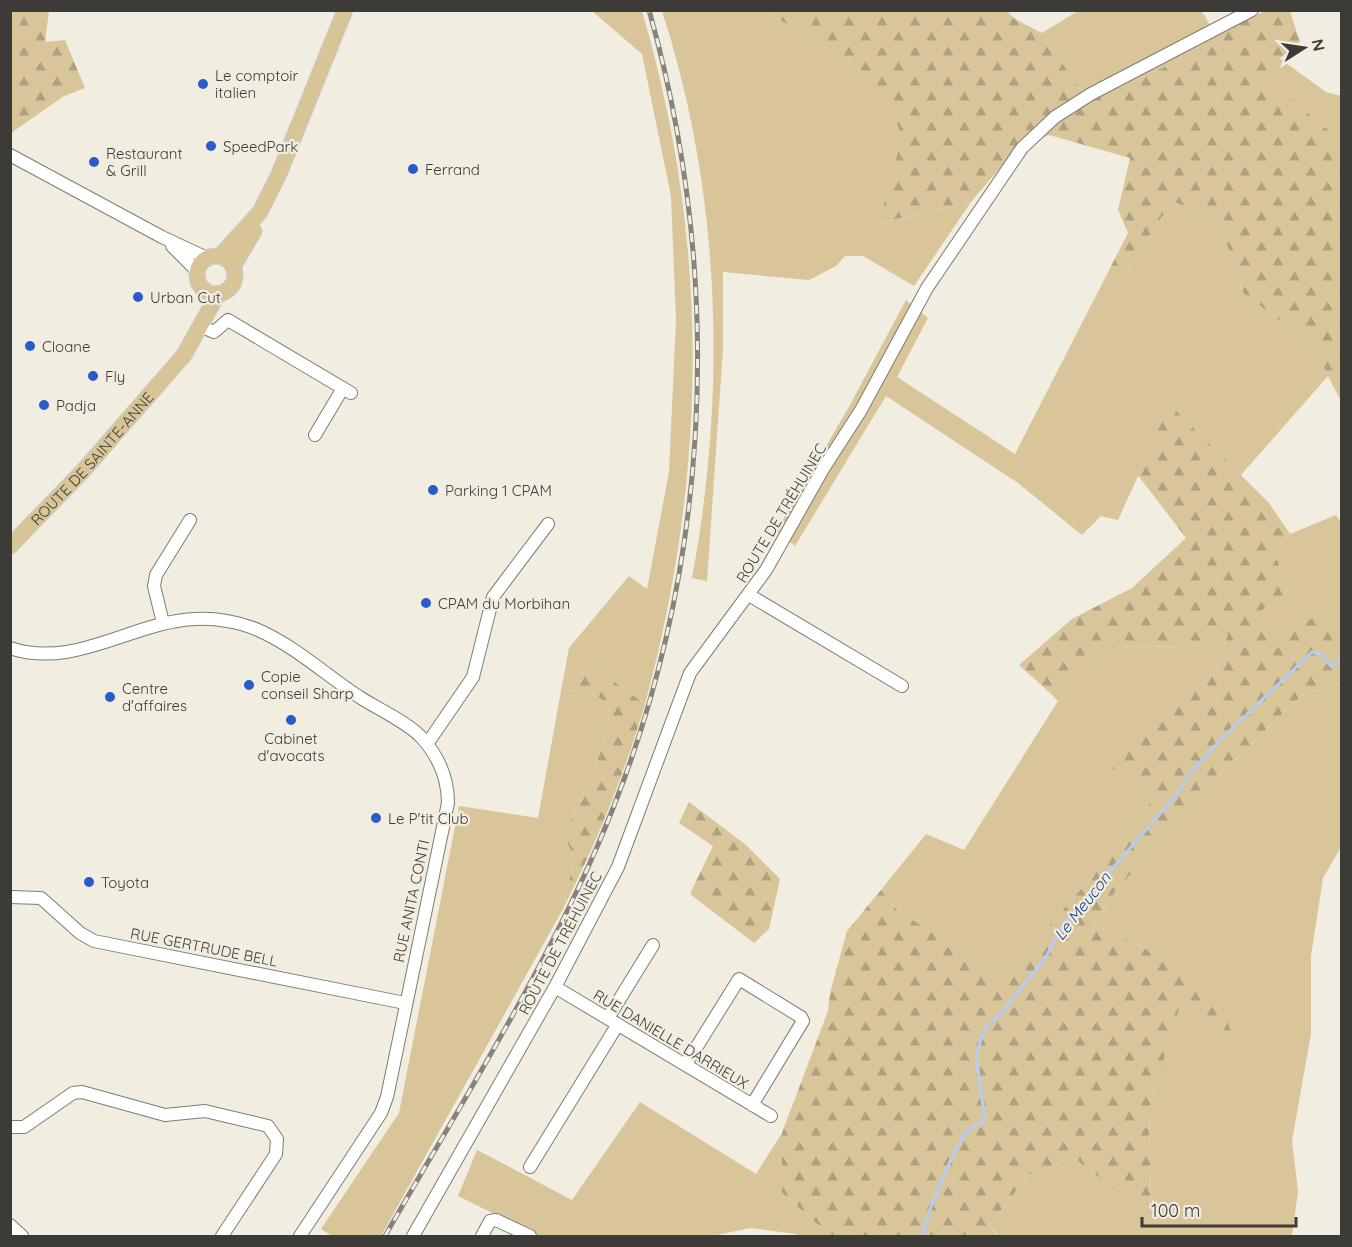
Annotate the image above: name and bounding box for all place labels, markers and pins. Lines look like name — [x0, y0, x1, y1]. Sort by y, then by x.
place label: Le comptoir italien — [215, 66, 298, 102]
marker: Le comptoir italien — [196, 77, 210, 91]
place label: SpeedPark — [223, 137, 298, 156]
marker: SpeedPark — [204, 139, 218, 153]
place label: Restaurant & Grill — [106, 144, 183, 180]
marker: Restaurant & Grill — [87, 155, 101, 169]
place label: Ferrand — [425, 160, 480, 179]
marker: Ferrand — [406, 162, 420, 176]
place label: Urban Cut — [150, 288, 221, 307]
marker: Urban Cut — [131, 290, 145, 304]
place label: Cloane — [42, 337, 90, 356]
marker: Cloane — [23, 339, 37, 353]
place label: Fly — [105, 367, 125, 386]
marker: Fly — [86, 369, 100, 383]
place label: Padja — [56, 396, 96, 415]
marker: Padja — [37, 398, 51, 412]
place label: Parking 1 CPAM — [445, 481, 552, 500]
marker: Parking 1 CPAM — [426, 483, 440, 497]
place label: CPAM du Morbihan — [438, 594, 570, 613]
marker: CPAM du Morbihan — [419, 596, 433, 610]
place label: Copie conseil Sharp — [261, 667, 354, 703]
marker: Copie conseil Sharp — [242, 678, 256, 692]
place label: Centre d'affaires — [122, 679, 187, 715]
marker: Centre d'affaires — [103, 690, 117, 704]
marker: Cabinet d'avocats — [284, 713, 298, 727]
place label: Cabinet d'avocats — [257, 729, 325, 765]
place label: Le P'tit Club — [388, 809, 469, 828]
marker: Le P'tit Club — [369, 811, 383, 825]
place label: Toyota — [101, 873, 149, 892]
marker: Toyota — [82, 875, 96, 889]

